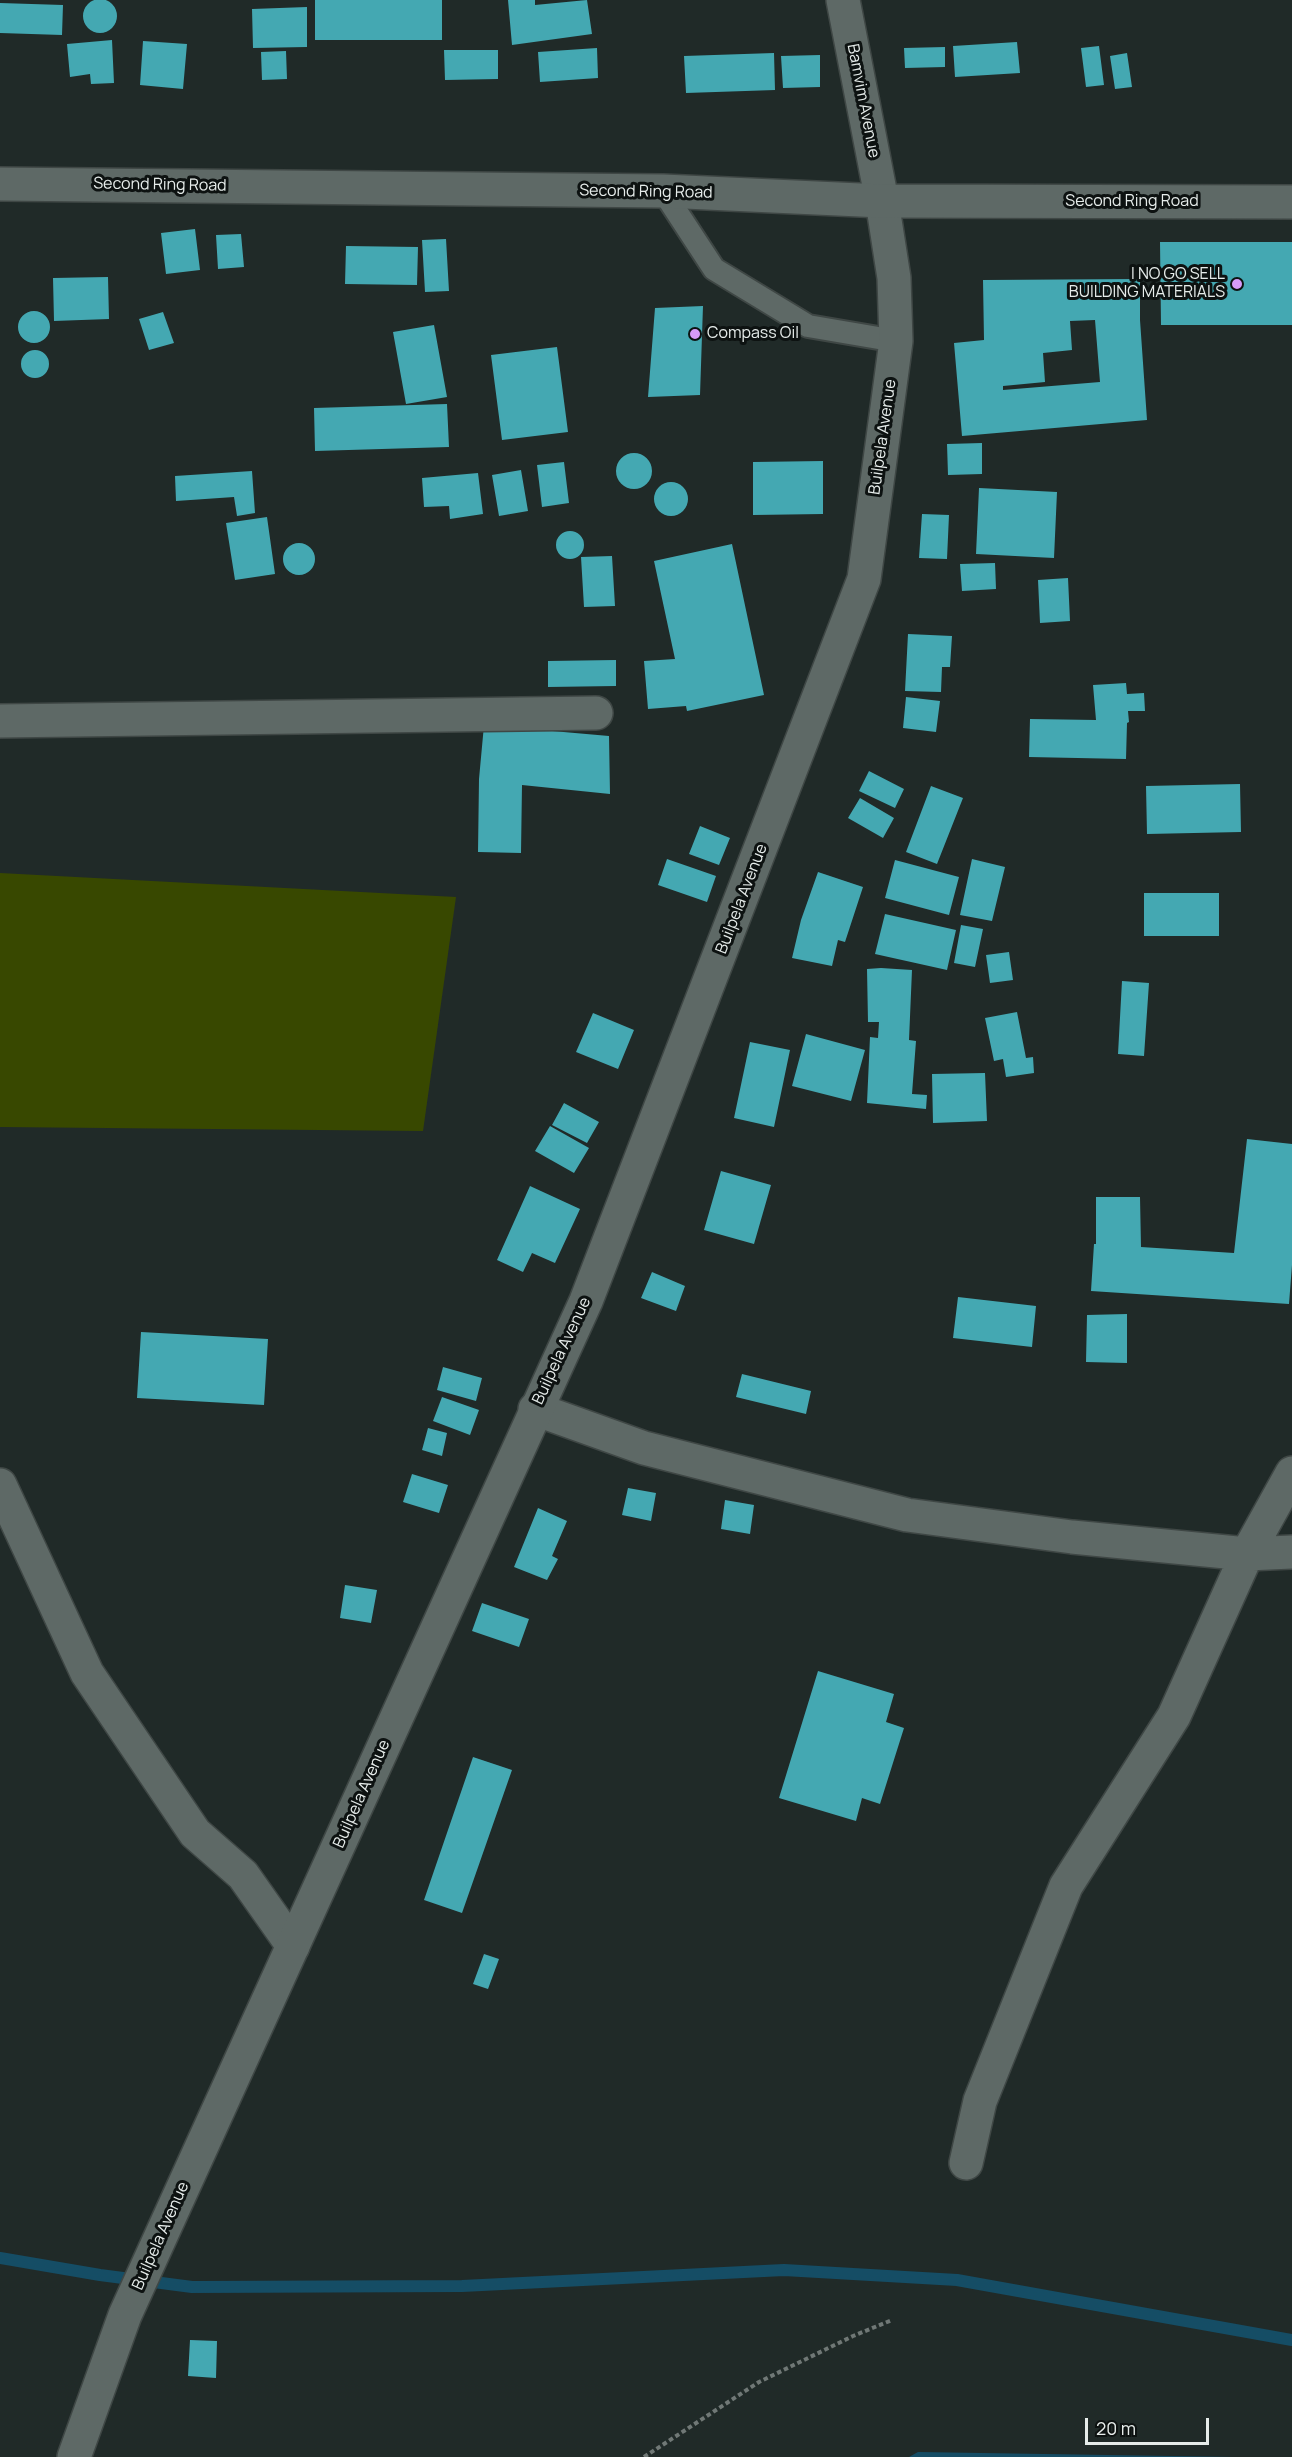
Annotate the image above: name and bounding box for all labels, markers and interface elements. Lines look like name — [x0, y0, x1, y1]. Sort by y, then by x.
street label: Bamvim Avenue — [843, 42, 883, 160]
street label: Second Ring Road — [93, 174, 227, 196]
street label: Second Ring Road — [579, 181, 713, 203]
street label: Second Ring Road — [1065, 192, 1199, 212]
place label: I NO GO SELL BUILDING MATERIALS — [1069, 265, 1225, 303]
marker: I NO GO SELL BUILDING MATERIALS — [1230, 277, 1244, 291]
place label: Compass Oil — [707, 324, 799, 344]
marker: Compass Oil — [688, 327, 702, 341]
street label: Builpela Avenue — [865, 378, 901, 496]
street label: Builpela Avenue — [712, 841, 772, 957]
street label: Builpela Avenue — [529, 1294, 595, 1408]
street label: Builpela Avenue — [330, 1737, 394, 1851]
street label: Builpela Avenue — [129, 2179, 193, 2293]
scale bar — [1088, 2406, 1212, 2444]
text: 20 m — [1096, 2416, 1136, 2440]

